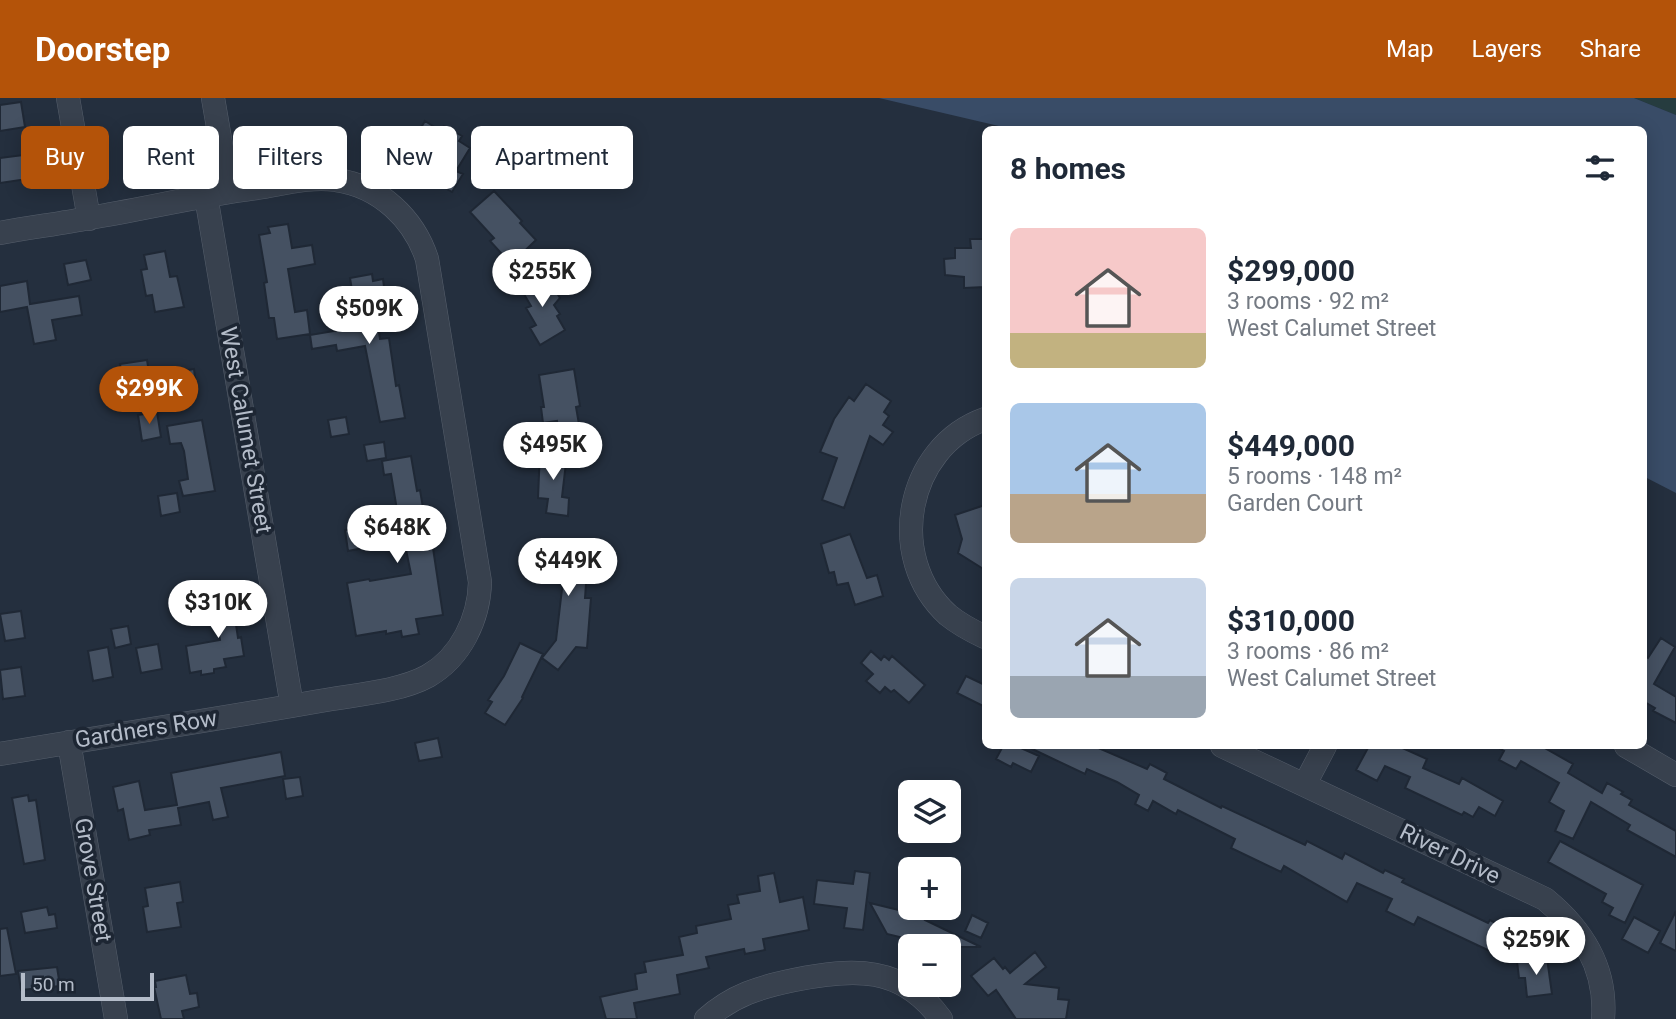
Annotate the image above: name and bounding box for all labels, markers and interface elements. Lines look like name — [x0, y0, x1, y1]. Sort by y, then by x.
text: Doorstep — [35, 30, 170, 69]
text: Map — [1386, 35, 1434, 63]
text: Layers — [1472, 35, 1542, 63]
text: Share — [1580, 35, 1641, 63]
chip: Buy — [21, 126, 109, 189]
chip: Rent — [123, 126, 219, 189]
chip: Filters — [233, 126, 347, 189]
chip: New — [361, 126, 457, 189]
chip: Apartment — [471, 126, 633, 189]
icon: filters — [1581, 149, 1619, 187]
text: 8 homes — [1010, 151, 1126, 186]
pin: $255K — [493, 250, 591, 309]
text: $299,000 — [1227, 253, 1355, 288]
icon: home — [1066, 256, 1150, 340]
text: $255K — [508, 258, 576, 285]
pin: $509K — [320, 286, 418, 346]
text: 3 rooms · 92 m² — [1227, 288, 1389, 315]
text: $509K — [335, 295, 403, 322]
text: West Calumet Street — [1227, 315, 1436, 342]
street label: West Calumet Street — [215, 325, 277, 535]
pin: $299K — [100, 366, 198, 426]
text: $299K — [115, 375, 183, 402]
pin: $495K — [504, 422, 602, 482]
text: $449,000 — [1227, 428, 1355, 463]
text: $495K — [519, 431, 587, 458]
icon: home — [1066, 431, 1150, 515]
text: 5 rooms · 148 m² — [1227, 463, 1402, 490]
text: Garden Court — [1227, 490, 1363, 517]
pin: $648K — [348, 505, 446, 565]
text: $648K — [363, 514, 431, 541]
pin: $449K — [519, 538, 617, 598]
text: $449K — [534, 547, 602, 574]
pin: $310K — [169, 580, 267, 640]
text: $310K — [184, 589, 252, 616]
text: $310,000 — [1227, 603, 1355, 638]
icon: home — [1066, 606, 1150, 690]
text: 3 rooms · 86 m² — [1227, 638, 1389, 665]
text: West Calumet Street — [1227, 665, 1436, 692]
street label: Gardners Row — [73, 704, 219, 754]
map controls — [898, 780, 961, 997]
button: layers — [898, 780, 961, 843]
street label: Grove Street — [69, 816, 117, 944]
street label: River Drive — [1395, 818, 1505, 890]
button: + — [898, 857, 961, 920]
pin: $259K — [1487, 918, 1585, 977]
text: $259K — [1502, 926, 1570, 953]
button: − — [898, 934, 961, 997]
scale bar — [21, 970, 154, 1002]
text: 50 m — [32, 973, 75, 996]

